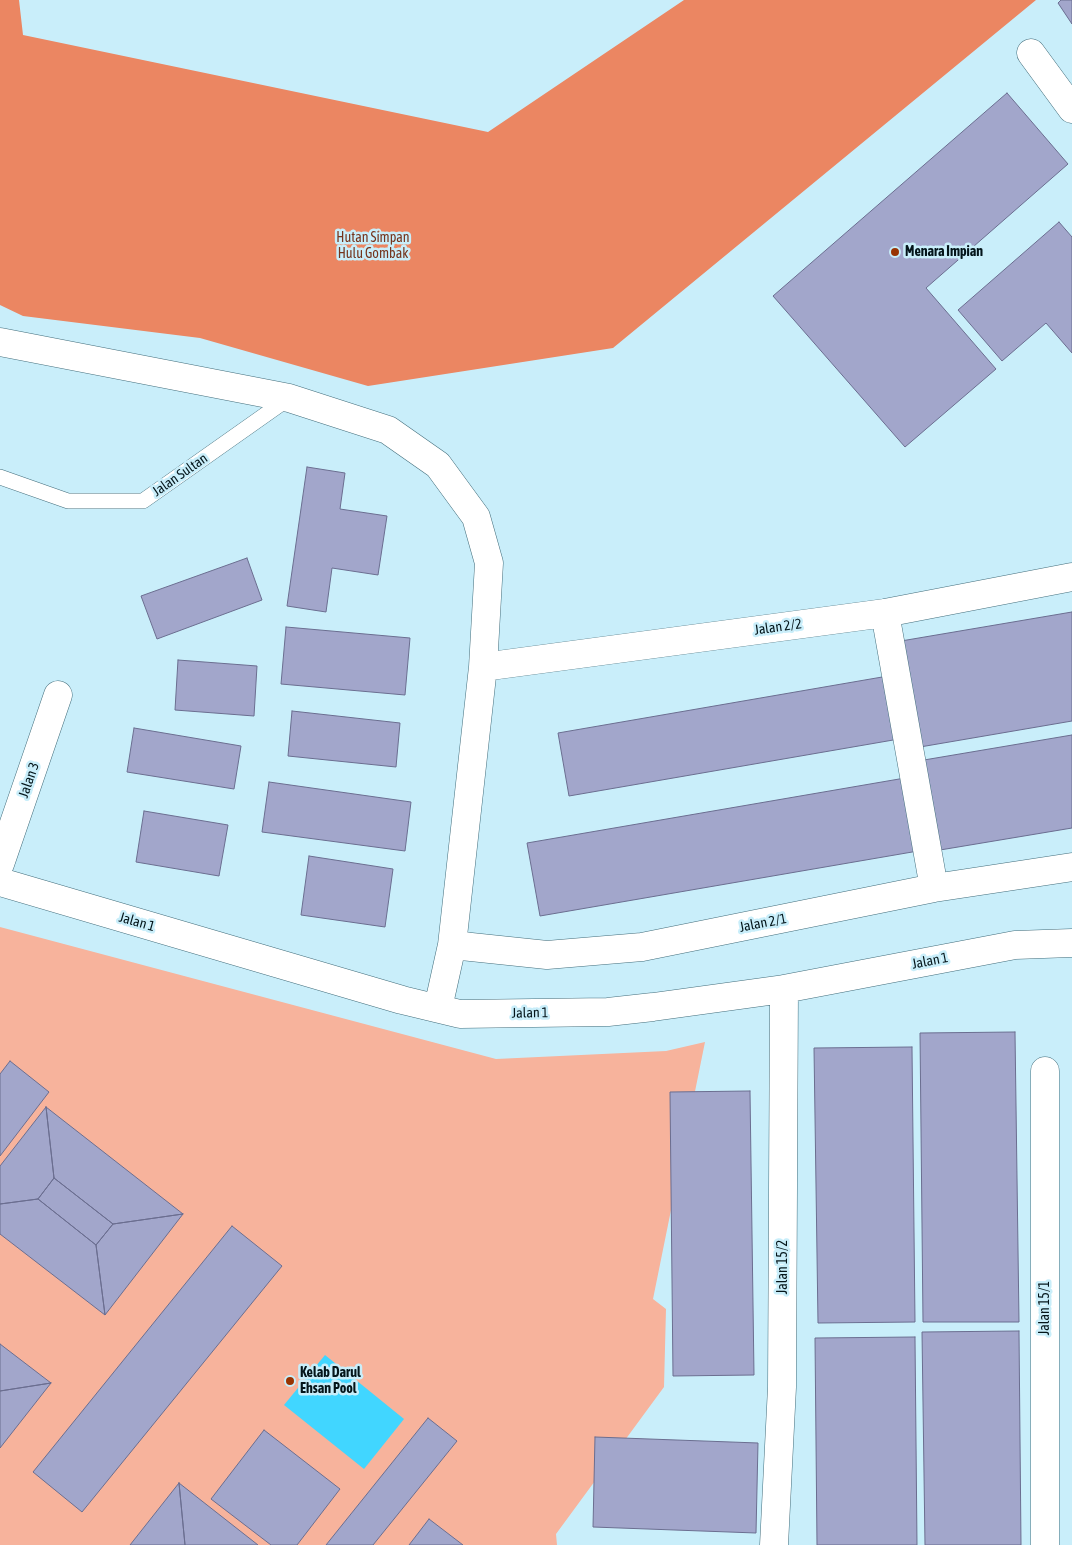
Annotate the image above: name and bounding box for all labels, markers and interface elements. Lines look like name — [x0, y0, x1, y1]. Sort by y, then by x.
park label: Hutan Simpan Hulu Gombak — [336, 230, 410, 262]
place label: Menara Impian — [905, 244, 983, 260]
marker: Menara Impian — [889, 246, 901, 258]
street label: Jalan Sultan — [149, 450, 211, 500]
street label: Jalan 2/2 — [753, 615, 803, 639]
street label: Jalan 3 — [15, 760, 43, 800]
street label: Jalan 1 — [117, 909, 157, 935]
street label: Jalan 2/1 — [738, 910, 788, 936]
street label: Jalan 1 — [910, 949, 950, 973]
street label: Jalan 1 — [512, 1004, 548, 1022]
street label: Jalan 15/2 — [775, 1240, 791, 1294]
street label: Jalan 15/1 — [1037, 1281, 1053, 1335]
place label: Kelab Darul Ehsan Pool — [300, 1365, 361, 1398]
marker: Kelab Darul Ehsan Pool — [284, 1375, 296, 1387]

